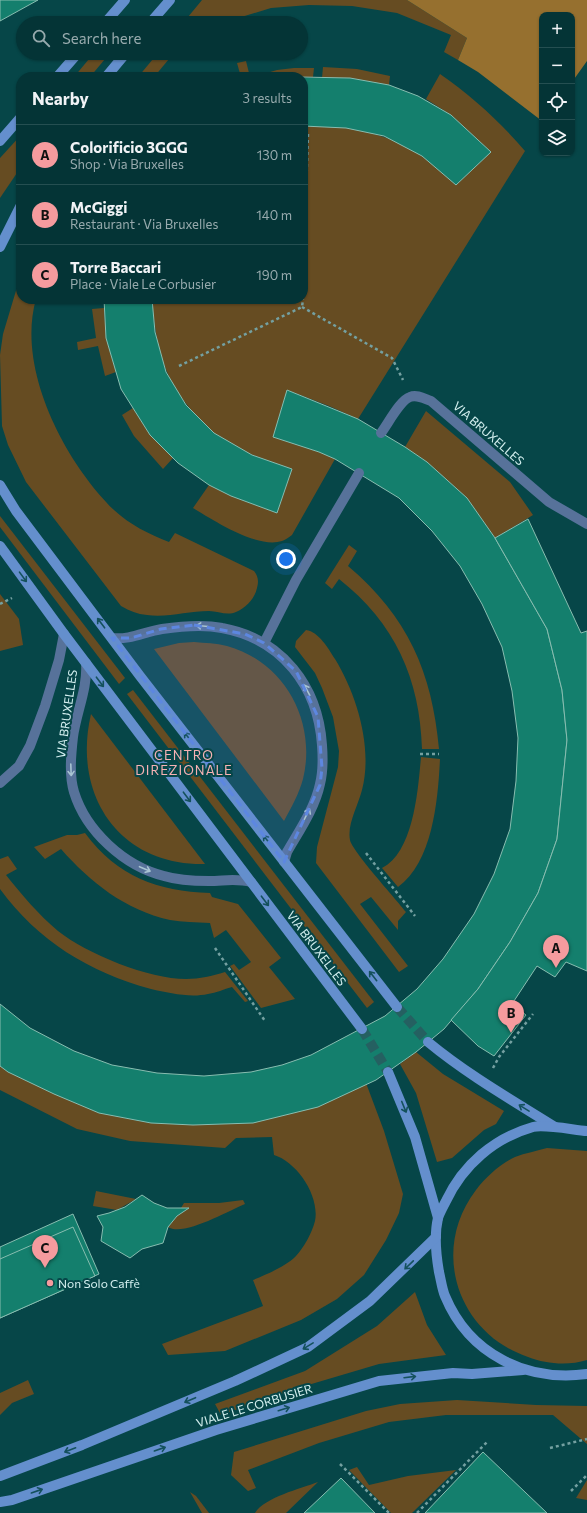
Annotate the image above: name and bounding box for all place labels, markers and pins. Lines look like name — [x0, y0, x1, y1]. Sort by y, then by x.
pin: A — [543, 935, 569, 968]
pin: B — [498, 1000, 524, 1033]
pin: C — [32, 1235, 58, 1268]
place label: Non Solo Caffè — [58, 1276, 140, 1290]
marker: Non Solo Caffè — [45, 1278, 55, 1288]

